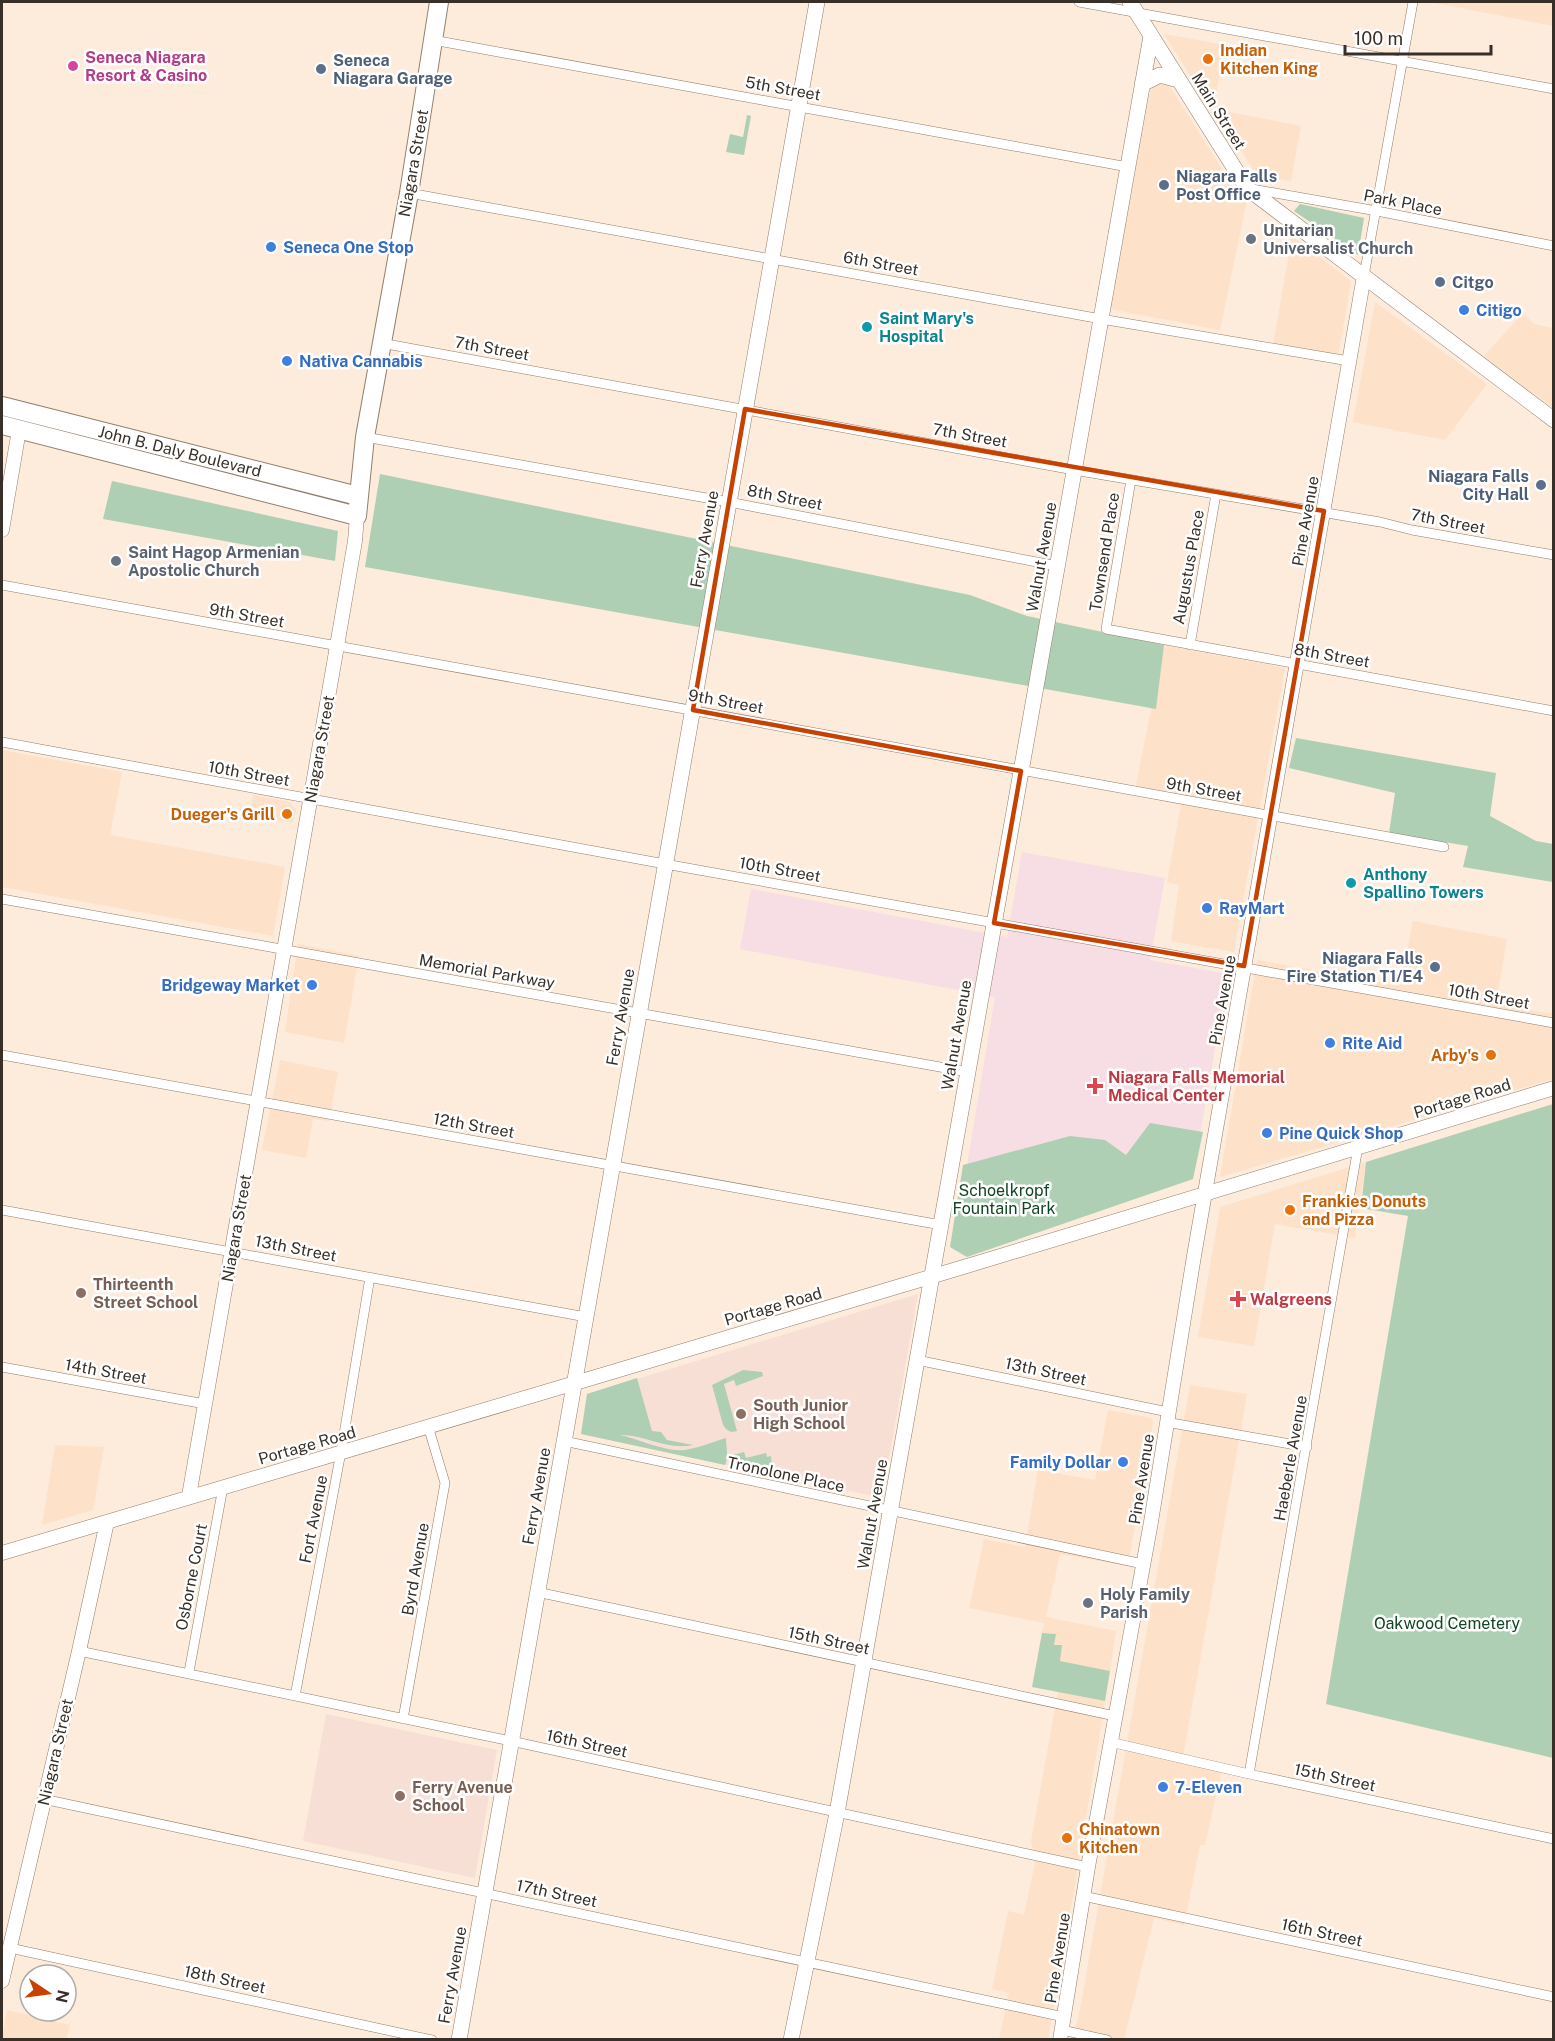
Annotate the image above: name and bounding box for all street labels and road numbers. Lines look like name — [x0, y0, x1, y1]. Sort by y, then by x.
street label: Main Street — [1187, 69, 1250, 153]
street label: 5th Street — [744, 73, 822, 104]
street label: Niagara Street — [395, 108, 432, 218]
street label: Park Place — [1362, 186, 1444, 219]
street label: 6th Street — [842, 248, 920, 279]
street label: 7th Street — [453, 333, 531, 364]
street label: 7th Street — [931, 420, 1009, 451]
street label: John B. Daly Boulevard — [96, 422, 263, 481]
street label: Pine Avenue — [1288, 474, 1323, 568]
street label: 8th Street — [746, 481, 824, 514]
street label: Ferry Avenue — [687, 489, 722, 589]
street label: Townsend Place — [1086, 491, 1123, 613]
street label: Walnut Avenue — [1022, 500, 1061, 614]
street label: 7th Street — [1409, 505, 1487, 538]
street label: Augustus Place — [1169, 508, 1208, 626]
street label: 9th Street — [208, 600, 286, 631]
street label: 8th Street — [1293, 640, 1371, 671]
street label: 9th Street — [687, 686, 765, 717]
street label: Niagara Street — [301, 694, 338, 804]
street label: 10th Street — [207, 757, 291, 790]
street label: 9th Street — [1165, 774, 1243, 805]
street label: 10th Street — [738, 853, 822, 886]
street label: Memorial Parkway — [418, 950, 557, 993]
street label: Pine Avenue — [1205, 953, 1240, 1047]
street label: Ferry Avenue — [603, 967, 638, 1067]
street label: Walnut Avenue — [937, 978, 976, 1092]
street label: 10th Street — [1447, 980, 1531, 1013]
street label: Portage Road — [1411, 1075, 1513, 1122]
street label: 12th Street — [432, 1109, 516, 1142]
street label: Niagara Street — [218, 1173, 255, 1283]
street label: 13th Street — [254, 1231, 338, 1266]
street label: Portage Road — [722, 1283, 824, 1329]
street label: 13th Street — [1003, 1354, 1088, 1389]
street label: 14th Street — [64, 1355, 148, 1388]
street label: Haeberle Avenue — [1270, 1394, 1311, 1522]
street label: Portage Road — [256, 1422, 358, 1468]
street label: Pine Avenue — [1125, 1433, 1158, 1526]
street label: Ferry Avenue — [519, 1446, 554, 1546]
street label: Tronolone Place — [725, 1453, 846, 1496]
street label: Walnut Avenue — [853, 1457, 892, 1571]
street label: Fort Avenue — [296, 1473, 331, 1565]
street label: Byrd Avenue — [398, 1521, 433, 1617]
street label: Osborne Court — [172, 1522, 211, 1632]
street label: 15th Street — [786, 1623, 871, 1658]
street label: Niagara Street — [34, 1697, 77, 1807]
street label: 16th Street — [545, 1726, 629, 1761]
street label: 15th Street — [1292, 1760, 1377, 1795]
street label: 17th Street — [515, 1876, 599, 1911]
street label: Pine Avenue — [1041, 1912, 1074, 2005]
street label: 16th Street — [1280, 1915, 1364, 1950]
street label: Ferry Avenue — [435, 1925, 470, 2025]
street label: 18th Street — [182, 1962, 267, 1997]

